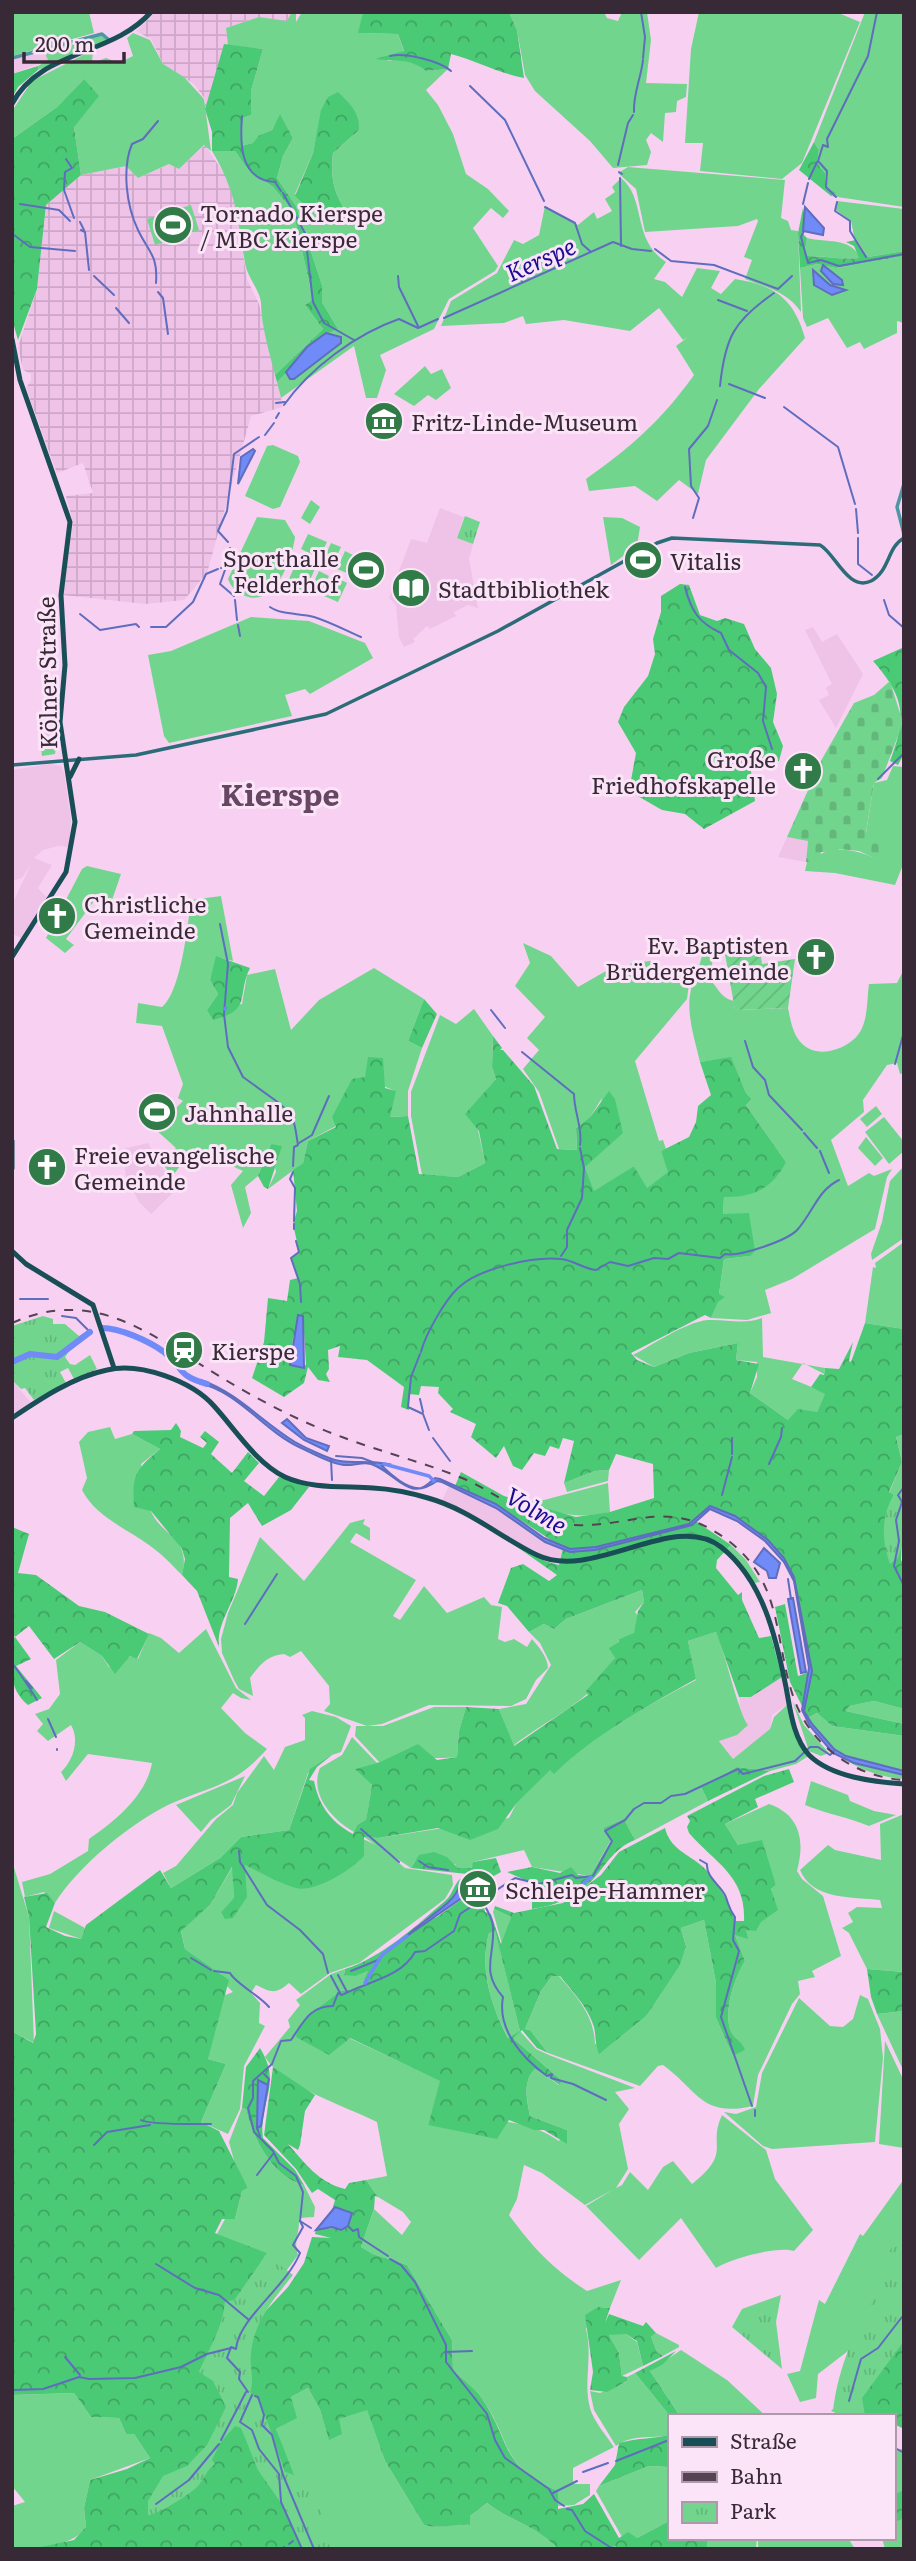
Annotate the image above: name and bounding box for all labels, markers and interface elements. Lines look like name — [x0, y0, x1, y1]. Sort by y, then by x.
scale bar — [24, 21, 124, 65]
text: 200 m — [35, 27, 95, 58]
place label: Tornado Kierspe / MBC Kierspe — [200, 195, 383, 255]
sports icon: Tornado Kierspe / MBC Kierspe — [152, 204, 194, 246]
water label: Kerspe — [499, 227, 581, 289]
museum icon: Fritz-Linde-Museum — [363, 400, 405, 442]
place label: Fritz-Linde-Museum — [411, 404, 638, 438]
sports icon: Vitalis — [622, 539, 664, 581]
place label: Sporthalle Felderhof — [223, 540, 341, 600]
place label: Vitalis — [670, 543, 741, 577]
sports icon: Sporthalle Felderhof — [345, 549, 387, 591]
library icon: Stadtbibliothek — [390, 567, 432, 609]
place label: Stadtbibliothek — [438, 571, 610, 605]
street label: Kölner Straße — [28, 596, 64, 750]
place label: Große Friedhofskapelle — [591, 741, 776, 801]
church icon: Große Friedhofskapelle — [782, 750, 824, 792]
district label: Kierspe — [220, 771, 340, 815]
place label: Christliche Gemeinde — [84, 886, 207, 946]
church icon: Christliche Gemeinde — [36, 895, 78, 937]
place label: Ev. Baptisten Brüdergemeinde — [605, 927, 789, 987]
church icon: Ev. Baptisten Brüdergemeinde — [795, 936, 837, 978]
sports icon: Jahnhalle — [136, 1091, 178, 1133]
place label: Jahnhalle — [184, 1095, 293, 1129]
place label: Freie evangelische Gemeinde — [74, 1137, 275, 1197]
church icon: Freie evangelische Gemeinde — [26, 1146, 68, 1188]
station icon: Kierspe — [163, 1329, 205, 1371]
place label: Kierspe — [211, 1333, 295, 1367]
water label: Volme — [500, 1477, 574, 1541]
museum icon: Schleipe-Hammer — [457, 1868, 499, 1910]
place label: Schleipe-Hammer — [505, 1872, 705, 1906]
legend — [668, 2414, 895, 2540]
text: Straße — [730, 2424, 797, 2455]
text: Bahn — [730, 2459, 783, 2490]
text: Park — [730, 2494, 776, 2525]

